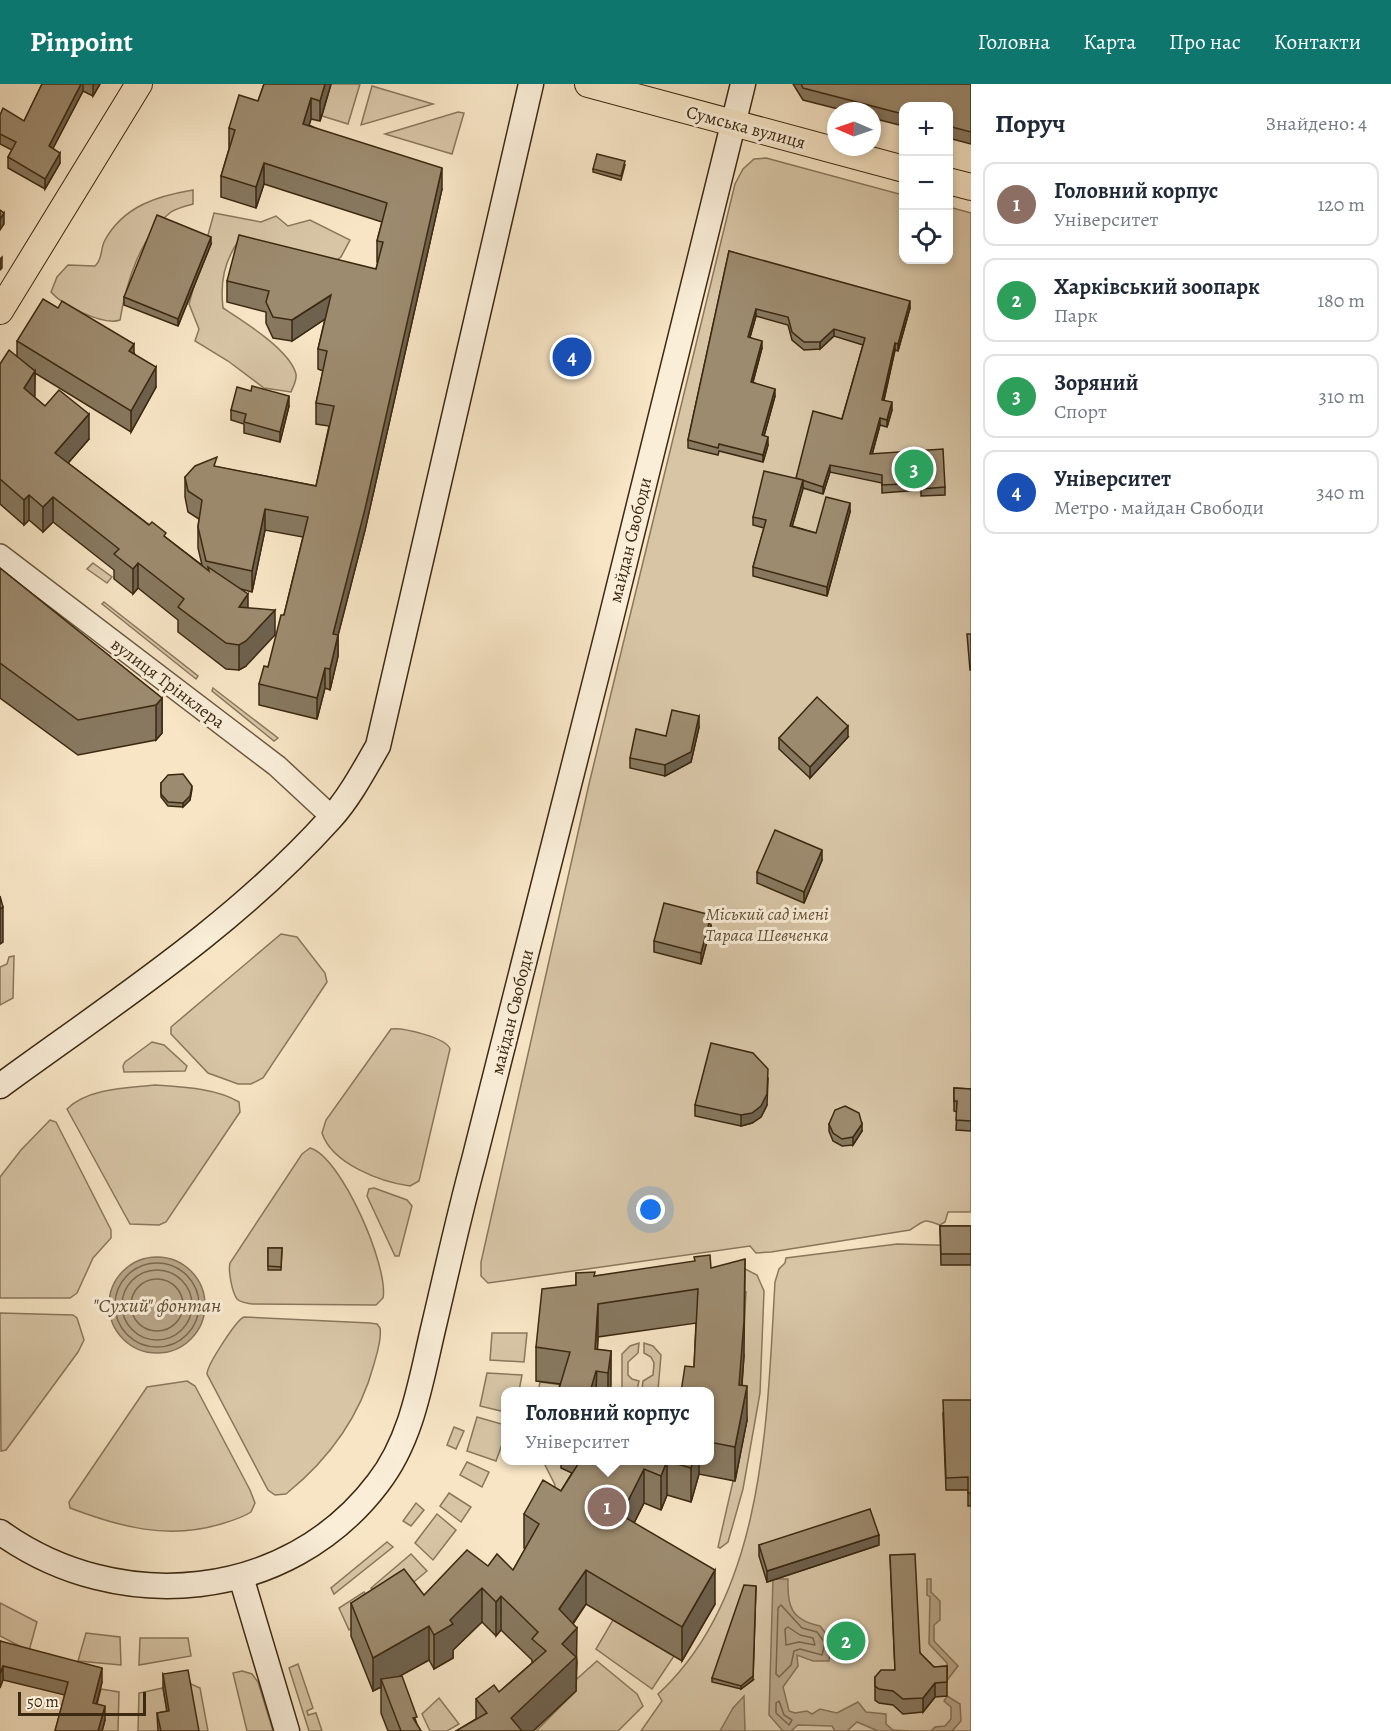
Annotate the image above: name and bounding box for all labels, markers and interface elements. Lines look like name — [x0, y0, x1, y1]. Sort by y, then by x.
text: Pinpoint — [30, 23, 133, 61]
text: Головна — [978, 28, 1050, 56]
text: Карта — [1083, 28, 1136, 56]
text: Про нас — [1169, 28, 1241, 56]
text: Контакти — [1274, 28, 1361, 56]
street label: Сумська вулиця — [684, 100, 808, 154]
north arrow — [827, 102, 881, 156]
map controls — [899, 102, 953, 264]
button: + — [899, 102, 953, 156]
text: Поруч — [995, 106, 1066, 141]
text: Знайдено: 4 — [1266, 110, 1367, 137]
button: − — [899, 156, 953, 210]
text: Головний корпус — [1054, 176, 1218, 206]
text: 1 — [1013, 191, 1020, 218]
text: 120 m — [1317, 191, 1365, 218]
text: Університет — [1054, 206, 1158, 233]
button: locate — [899, 210, 953, 264]
text: Харківський зоопарк — [1054, 272, 1260, 302]
text: 2 — [1012, 287, 1021, 314]
text: 180 m — [1317, 287, 1365, 314]
text: Парк — [1054, 302, 1098, 329]
pin: 4 — [552, 334, 592, 380]
text: Зоряний — [1054, 368, 1139, 398]
text: 3 — [1012, 383, 1021, 410]
text: 310 m — [1319, 383, 1365, 410]
text: Спорт — [1054, 398, 1107, 425]
pin: 3 — [894, 446, 934, 492]
text: Університет — [1054, 464, 1171, 494]
street label: майдан Свободи — [603, 475, 657, 605]
text: 4 — [1012, 479, 1021, 506]
text: 340 m — [1316, 479, 1365, 506]
text: Метро · майдан Свободи — [1054, 494, 1264, 521]
street label: вулиця Трінклера — [106, 632, 230, 734]
park label: Міський сад імені Тараса Шевченка — [705, 902, 829, 947]
street label: майдан Свободи — [485, 947, 539, 1077]
your location — [636, 1195, 665, 1224]
water label: "Сухий" фонтан — [93, 1292, 221, 1319]
popup — [501, 1387, 714, 1465]
text: Головний корпус — [525, 1398, 690, 1428]
text: Університет — [525, 1428, 630, 1455]
pin: 1 — [588, 1484, 626, 1530]
pin: 2 — [826, 1618, 866, 1664]
scale bar — [18, 1689, 146, 1716]
text: 50 m — [27, 1691, 59, 1713]

